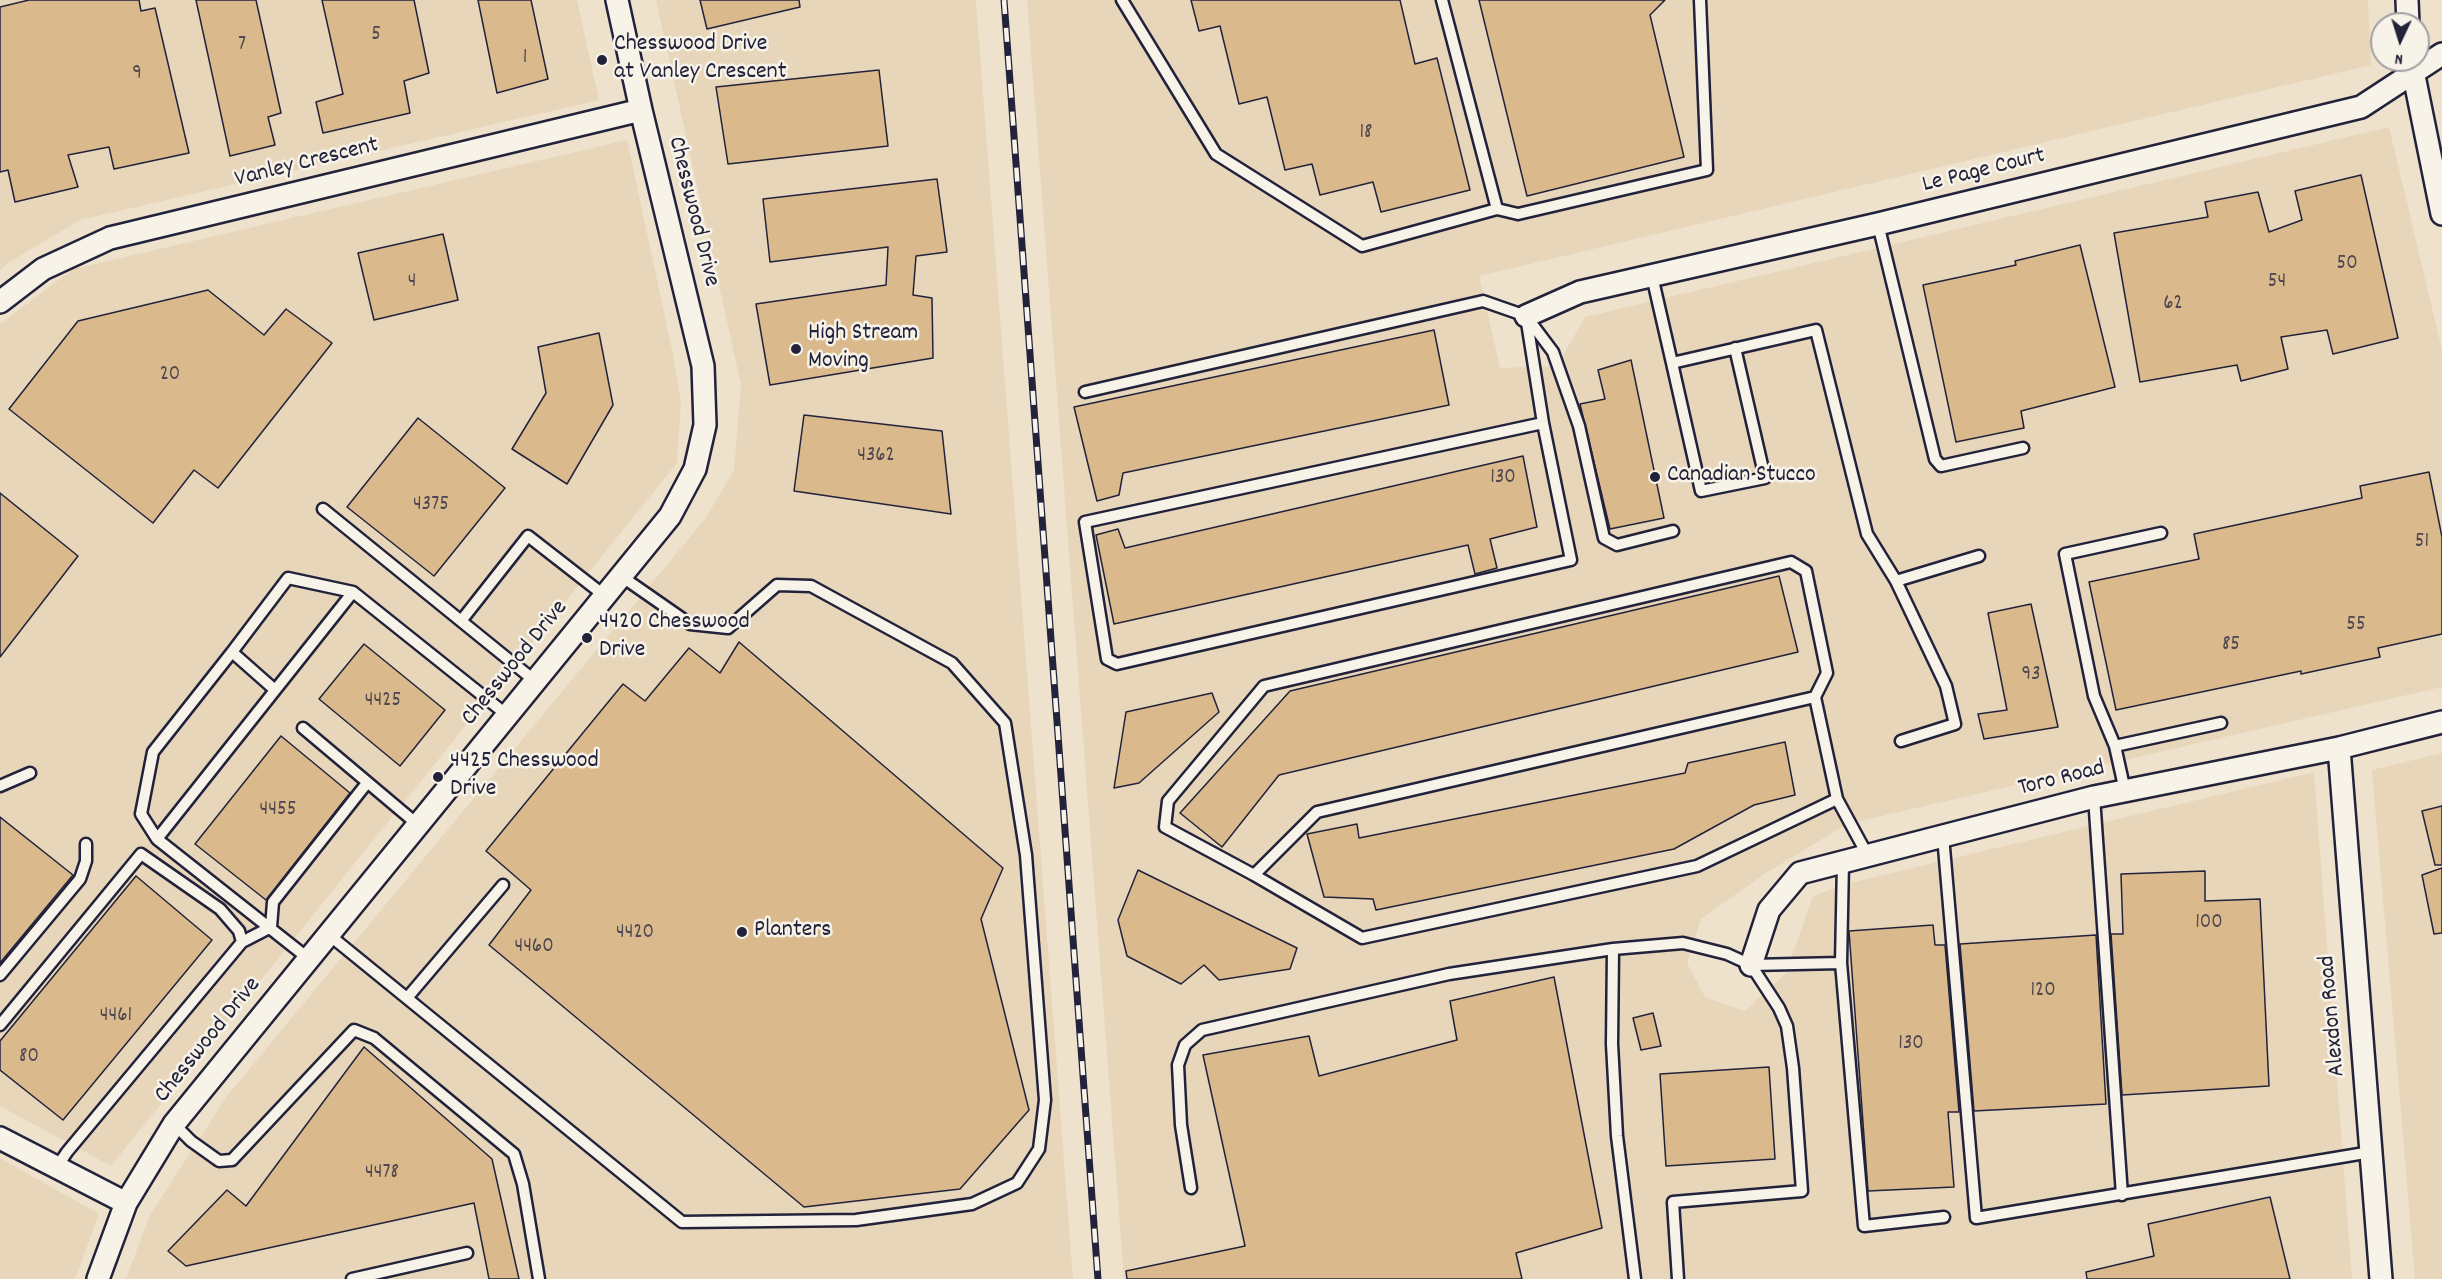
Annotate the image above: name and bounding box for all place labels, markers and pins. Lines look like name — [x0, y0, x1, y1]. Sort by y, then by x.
place label: Chesswood Drive at Vanley Crescent — [614, 32, 787, 88]
marker: Chesswood Drive at Vanley Crescent — [595, 53, 609, 67]
place label: High Stream Moving — [808, 321, 918, 377]
marker: High Stream Moving — [789, 342, 803, 356]
place label: Canadian Stucco — [1667, 463, 1816, 491]
marker: Canadian Stucco — [1648, 470, 1662, 484]
place label: 4420 Chesswood Drive — [599, 610, 750, 666]
marker: 4420 Chesswood Drive — [580, 631, 594, 645]
place label: 4425 Chesswood Drive — [450, 749, 599, 805]
marker: 4425 Chesswood Drive — [431, 770, 445, 784]
place label: Planters — [754, 918, 831, 946]
marker: Planters — [735, 925, 749, 939]

